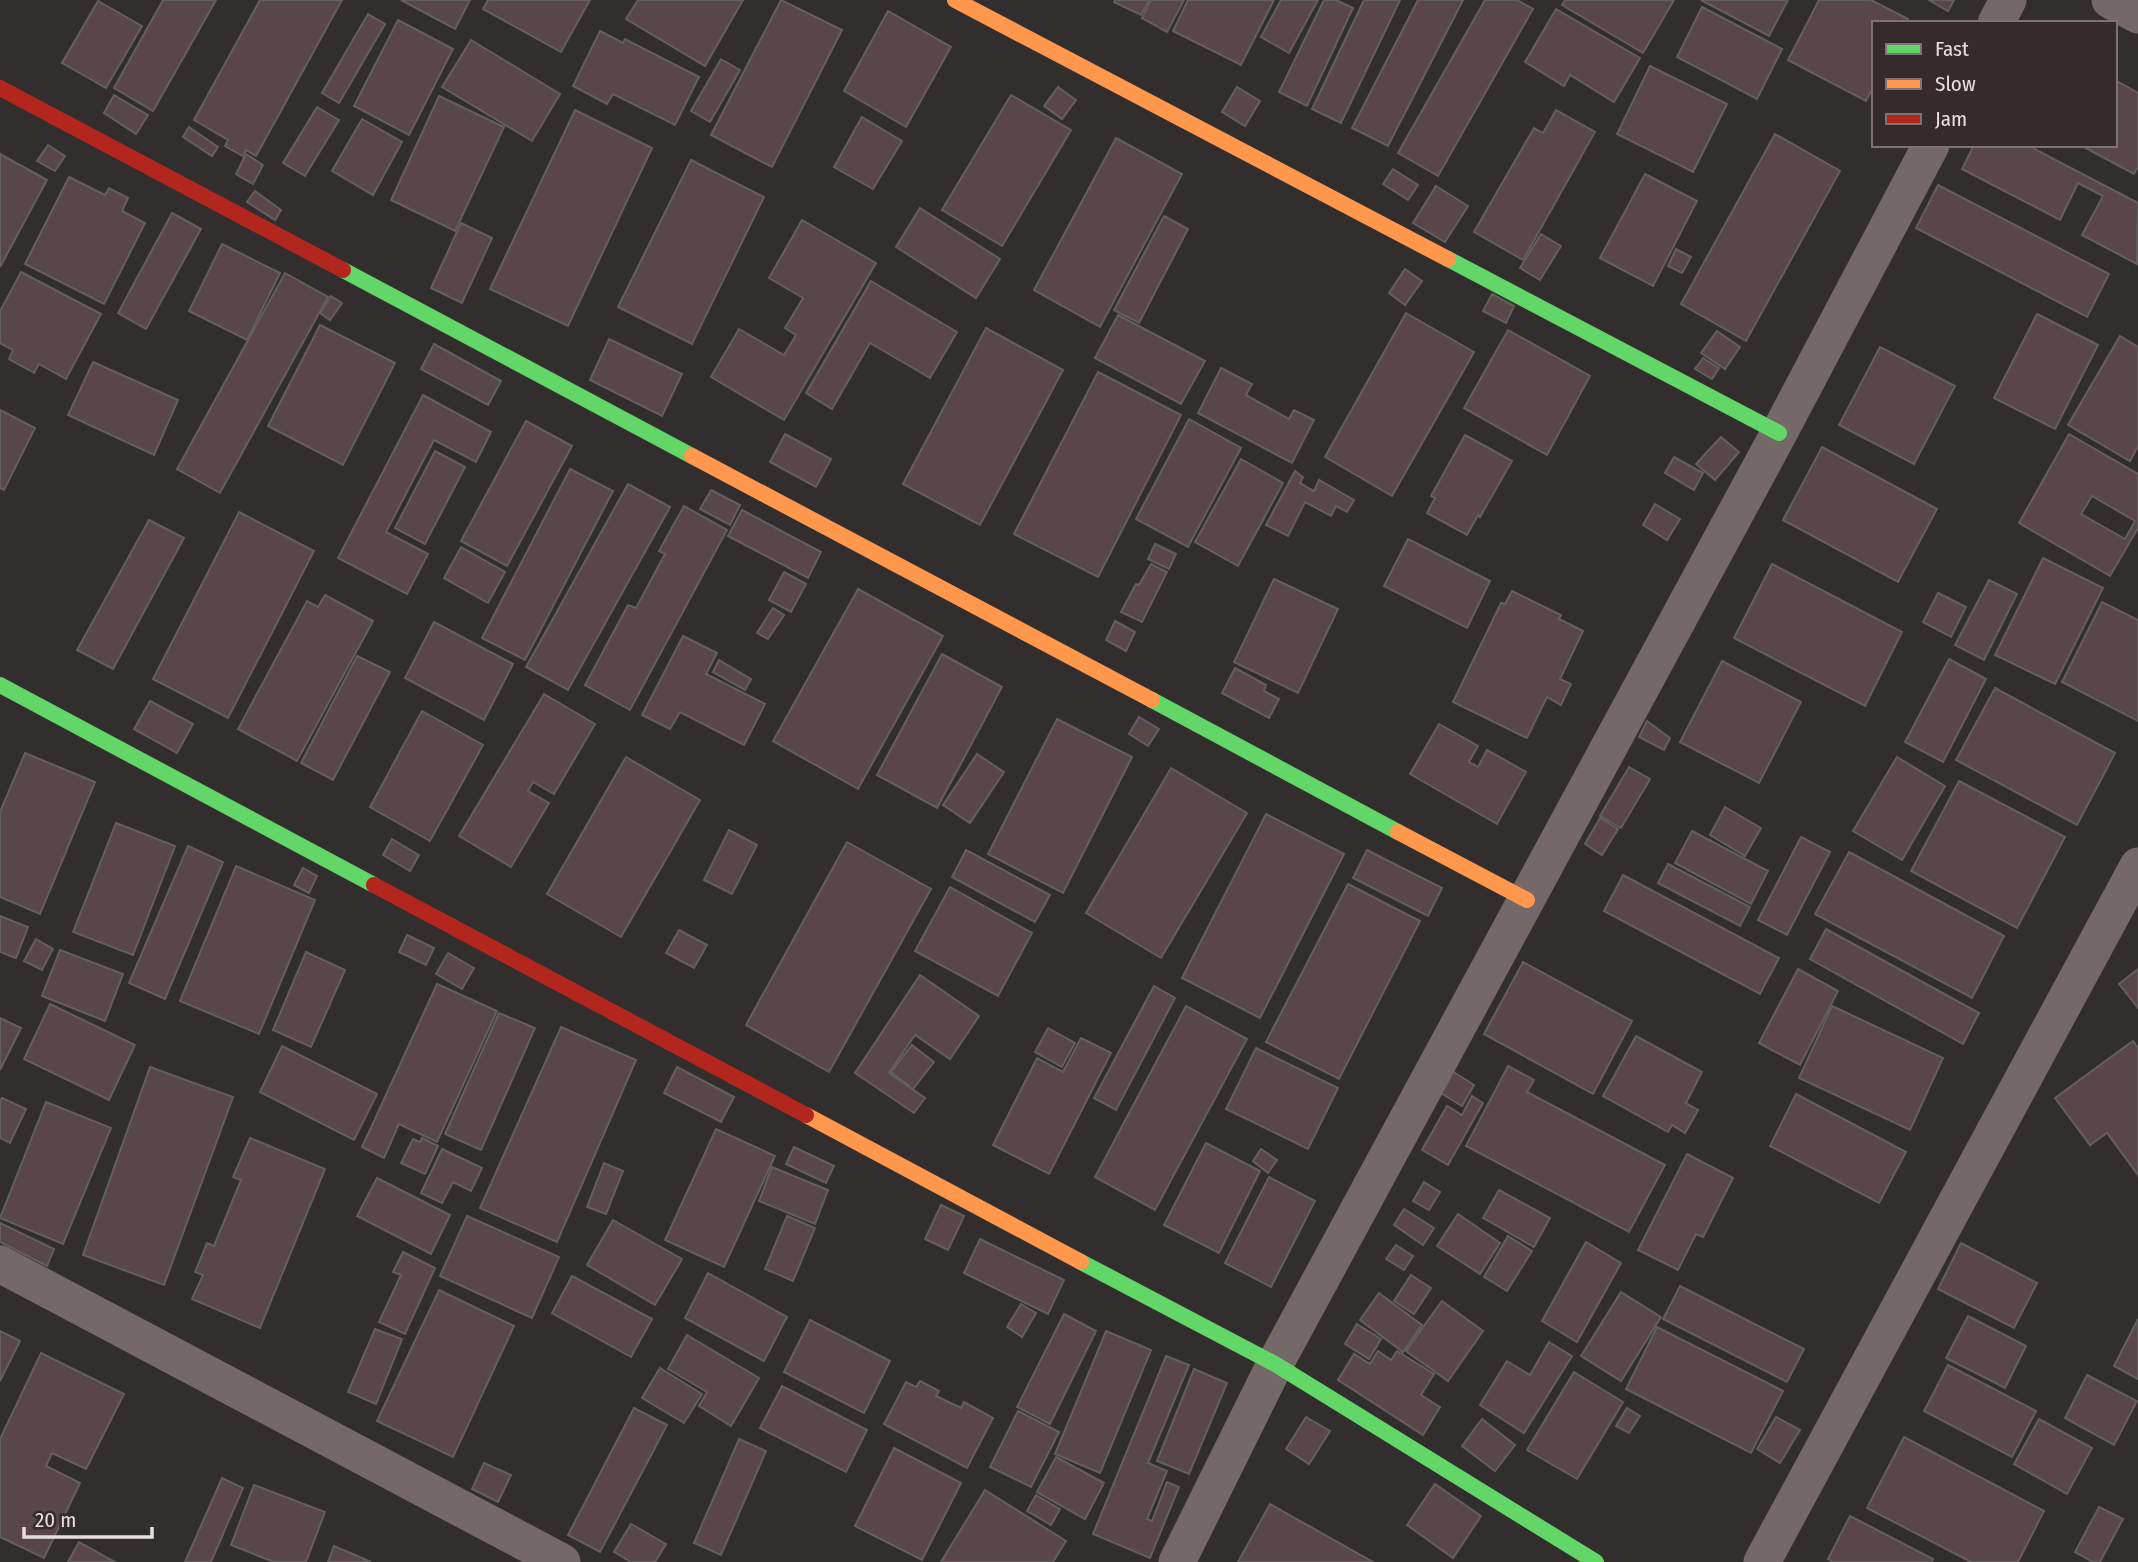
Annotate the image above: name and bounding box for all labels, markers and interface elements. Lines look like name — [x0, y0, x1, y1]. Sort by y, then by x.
legend — [1872, 21, 2117, 147]
text: Fast — [1935, 36, 1969, 62]
text: Slow — [1935, 71, 1976, 97]
text: Jam — [1935, 106, 1967, 132]
scale bar — [24, 1496, 152, 1540]
text: 20 m — [35, 1507, 76, 1533]

